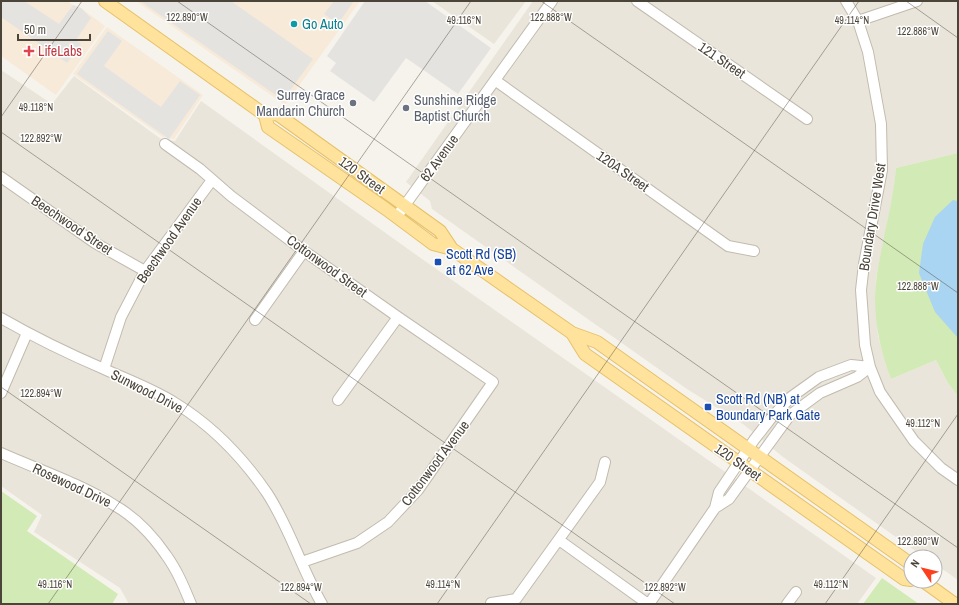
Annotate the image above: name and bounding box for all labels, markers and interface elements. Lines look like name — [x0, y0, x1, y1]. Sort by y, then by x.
text: 122.890°W — [166, 11, 208, 24]
text: 122.888°W — [530, 11, 572, 24]
text: 49.116°N — [447, 14, 481, 27]
text: 49.114°N — [835, 14, 869, 27]
place label: Go Auto — [302, 15, 344, 33]
scale bar — [18, 16, 90, 42]
marker: Go Auto — [289, 19, 299, 29]
text: 50 m — [24, 22, 46, 38]
text: 122.886°W — [897, 25, 939, 38]
street label: 121 Street — [695, 38, 749, 82]
place label: LifeLabs — [38, 42, 82, 60]
marker: LifeLabs — [23, 45, 35, 57]
place label: Surrey Grace Mandarin Church — [256, 86, 345, 120]
place label: Sunshine Ridge Baptist Church — [414, 91, 496, 125]
marker: Surrey Grace Mandarin Church — [348, 98, 358, 108]
text: 49.118°N — [19, 101, 53, 114]
marker: Sunshine Ridge Baptist Church — [401, 103, 411, 113]
street label: 62 Avenue — [416, 131, 462, 185]
text: 122.892°W — [20, 132, 62, 145]
street label: 120A Street — [593, 146, 653, 196]
street label: 120 Street — [335, 152, 389, 198]
street label: Boundary Drive West — [855, 162, 889, 272]
street label: Beechwood Street — [28, 191, 116, 259]
street label: Beechwood Avenue — [133, 193, 205, 287]
street label: Cottonwood Street — [283, 231, 371, 301]
place label: Scott Rd (SB) at 62 Ave — [446, 245, 516, 279]
marker: Scott Rd (SB) at 62 Ave — [433, 257, 443, 267]
text: 122.888°W — [897, 280, 939, 293]
street label: Sunwood Drive — [108, 365, 186, 417]
text: 122.894°W — [20, 387, 62, 400]
place label: Scott Rd (NB) at Boundary Park Gate — [716, 390, 820, 424]
marker: Scott Rd (NB) at Boundary Park Gate — [703, 402, 713, 412]
street label: Cottonwood Avenue — [397, 417, 473, 509]
text: 49.112°N — [906, 417, 940, 430]
street label: 120 Street — [711, 439, 765, 485]
street label: Rosewood Drive — [30, 459, 114, 511]
text: 122.890°W — [897, 535, 939, 548]
north arrow — [903, 549, 943, 589]
text: N — [907, 557, 922, 570]
text: 49.116°N — [38, 578, 72, 591]
text: 49.114°N — [426, 578, 460, 591]
text: 49.112°N — [814, 578, 848, 591]
text: 122.894°W — [280, 581, 322, 594]
text: 122.892°W — [644, 581, 686, 594]

